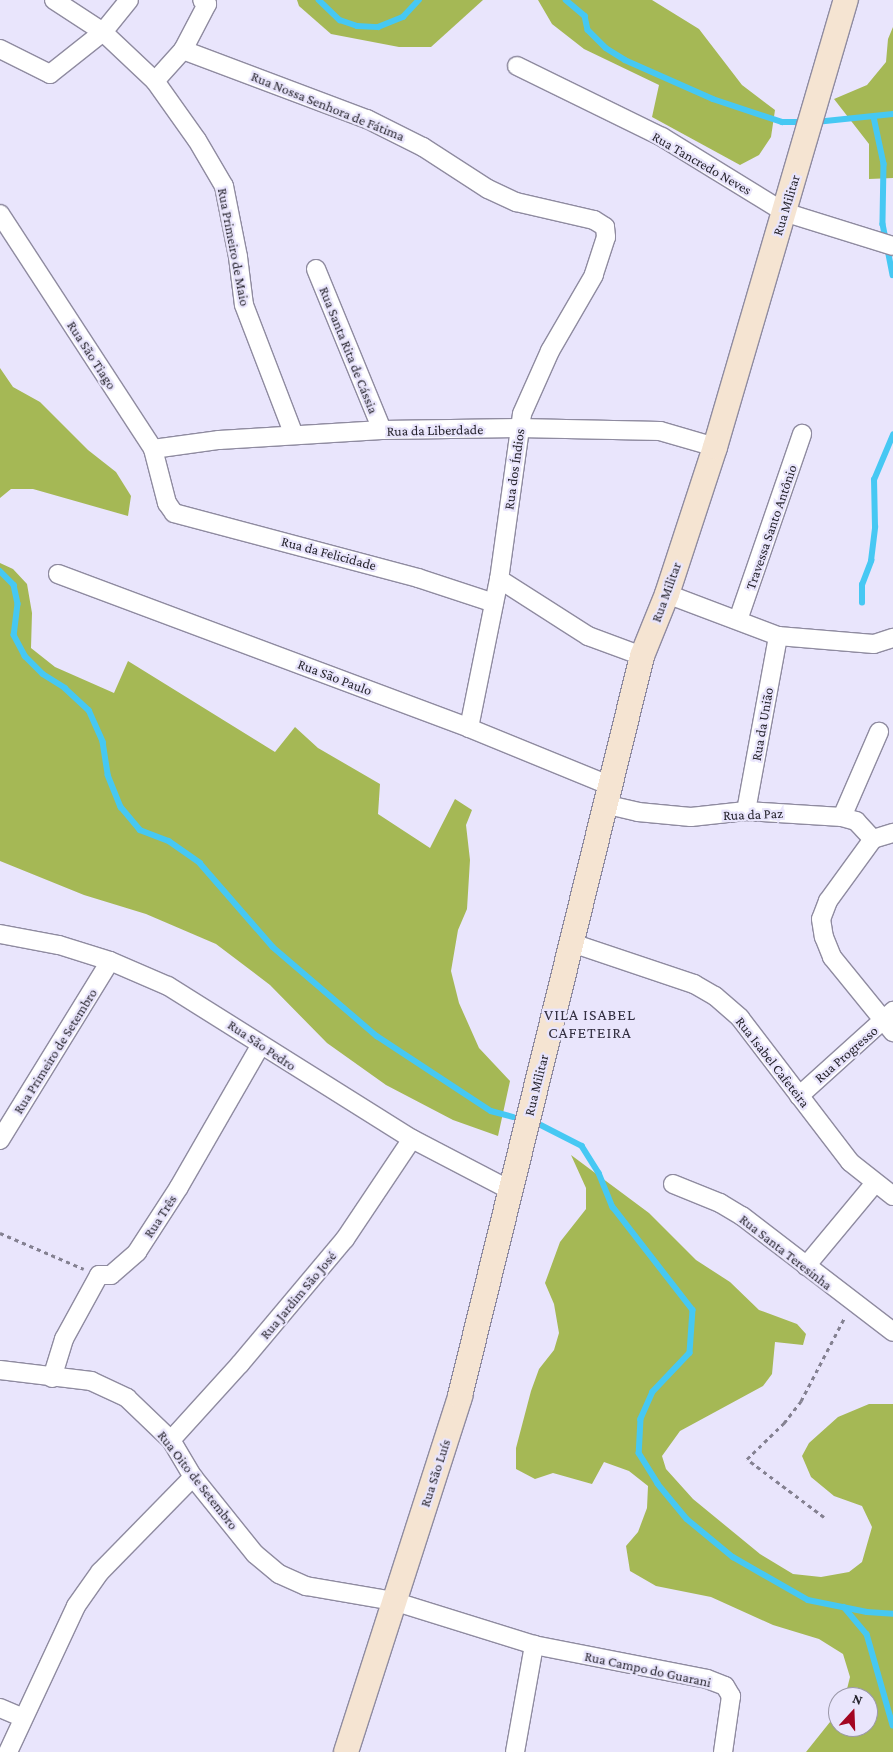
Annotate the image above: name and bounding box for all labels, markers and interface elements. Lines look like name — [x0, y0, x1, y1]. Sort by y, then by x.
street label: Rua Nossa Senhora de Fátima — [249, 67, 407, 145]
street label: Rua Tancredo Neves — [649, 128, 755, 198]
street label: Rua Militar — [769, 173, 803, 237]
street label: Rua Primeiro de Maio — [214, 187, 254, 307]
street label: Rua Santa Rita de Cássia — [316, 284, 382, 416]
street label: Rua São Tiago — [64, 318, 120, 392]
street label: Rua da Liberdade — [387, 421, 483, 439]
street label: Rua dos Índios — [500, 427, 528, 511]
street label: Travessa Santo Antônio — [742, 462, 800, 592]
street label: Rua da Felicidade — [280, 532, 378, 574]
street label: Rua Militar — [647, 560, 685, 624]
street label: Rua São Paulo — [296, 655, 374, 699]
street label: Rua da União — [747, 686, 777, 762]
street label: Rua da Paz — [723, 805, 783, 823]
street label: Rua Primeiro de Setembro — [10, 985, 100, 1117]
district label: VILA ISABEL CAFETEIRA — [543, 1005, 637, 1043]
street label: Rua Isabel Cafeteira — [732, 1013, 814, 1111]
street label: Rua São Pedro — [225, 1016, 299, 1074]
street label: Rua Progresso — [811, 1022, 881, 1086]
street label: Rua Militar — [520, 1053, 552, 1117]
street label: Rua Três — [140, 1191, 180, 1241]
street label: Rua Santa Teresinha — [736, 1211, 836, 1293]
street label: Rua Jardim São José — [256, 1248, 340, 1342]
street label: Rua Oito de Setembro — [154, 1427, 242, 1533]
street label: Rua São Luís — [416, 1437, 454, 1509]
street label: Rua Campo do Guarani — [583, 1647, 713, 1691]
north arrow — [828, 1687, 878, 1737]
text: N — [851, 1690, 865, 1708]

